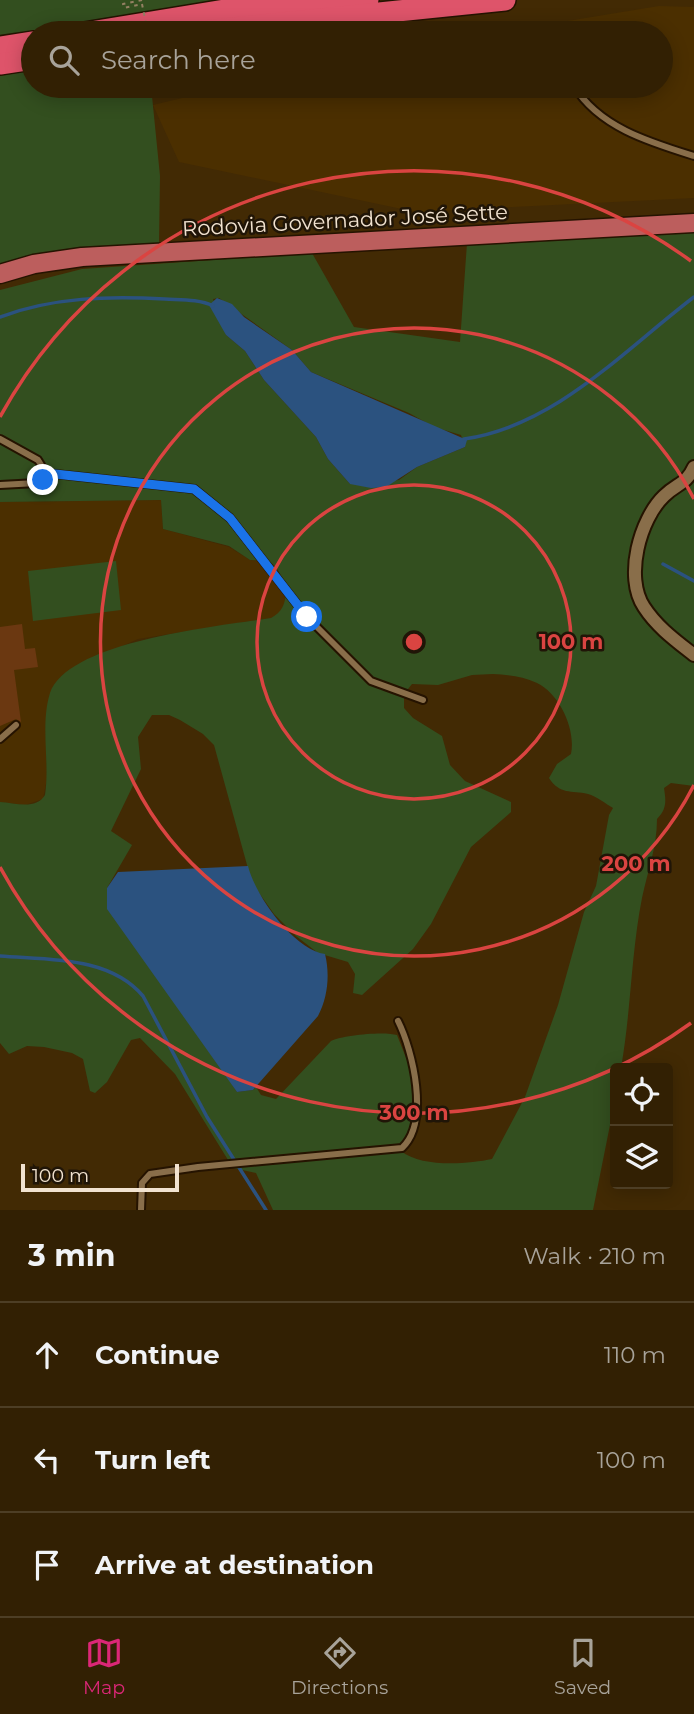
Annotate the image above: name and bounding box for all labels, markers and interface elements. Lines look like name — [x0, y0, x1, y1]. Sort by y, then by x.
search box — [21, 21, 673, 98]
icon: search — [45, 41, 83, 79]
text: Search here — [101, 44, 256, 76]
street label: Rodovia Governador José Sette — [181, 199, 509, 241]
route end — [27, 464, 58, 495]
route start — [291, 601, 322, 632]
text: 100 m — [539, 629, 603, 654]
centre of rings — [402, 630, 426, 654]
text: 200 m — [602, 851, 670, 876]
map controls — [610, 1063, 673, 1189]
button: locate — [610, 1063, 673, 1126]
text: 300 m — [379, 1100, 448, 1125]
button: layers — [610, 1126, 673, 1189]
scale bar — [21, 1161, 178, 1193]
text: 100 m — [32, 1164, 89, 1187]
text: 3 min — [28, 1237, 115, 1274]
text: Walk · 210 m — [523, 1242, 666, 1270]
icon: ahead — [28, 1336, 66, 1374]
text: Continue — [95, 1339, 220, 1371]
text: 110 m — [604, 1341, 666, 1369]
icon: left — [28, 1441, 66, 1479]
text: Turn left — [95, 1444, 211, 1476]
text: 100 m — [597, 1446, 666, 1474]
icon: arrive — [28, 1546, 66, 1584]
text: Arrive at destination — [95, 1549, 374, 1581]
tab: Map — [83, 1634, 125, 1699]
tab: Directions — [291, 1634, 388, 1699]
tab: Saved — [554, 1634, 611, 1699]

